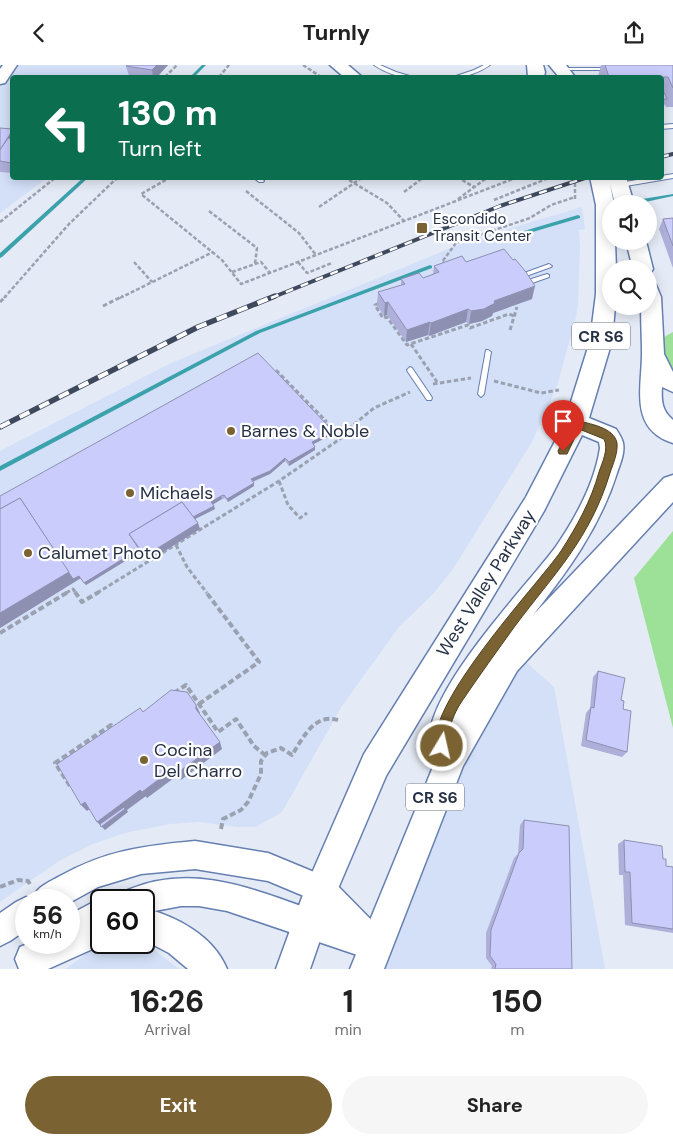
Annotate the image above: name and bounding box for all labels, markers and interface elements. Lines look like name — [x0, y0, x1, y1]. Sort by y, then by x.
text: Turnly — [303, 18, 370, 47]
icon: back — [25, 19, 53, 47]
icon: share — [620, 19, 648, 47]
text: 130 m — [118, 90, 218, 136]
icon: left — [35, 95, 100, 160]
text: Turn left — [118, 134, 202, 163]
map controls — [602, 195, 657, 315]
button: sound — [602, 195, 657, 250]
place label: Escondido Transit Center — [433, 209, 532, 246]
marker: Escondido Transit Center — [415, 221, 429, 235]
button: search — [602, 260, 657, 315]
road number: CR S6 — [572, 323, 630, 349]
pin — [542, 400, 584, 451]
icon: arrive — [549, 407, 577, 435]
place label: Barnes & Noble — [241, 419, 369, 443]
marker: Barnes & Noble — [225, 425, 237, 437]
place label: Michaels — [140, 481, 213, 505]
marker: Michaels — [124, 487, 136, 499]
street label: West Valley Parkway — [431, 505, 541, 661]
place label: Calumet Photo — [38, 541, 161, 565]
marker: Calumet Photo — [22, 547, 34, 559]
position arrow — [415, 719, 467, 771]
place label: Cocina Del Charro — [154, 738, 242, 783]
marker: Cocina Del Charro — [138, 754, 150, 766]
road number: CR S6 — [406, 784, 464, 811]
speed limit sign: 60 — [90, 889, 155, 954]
text: 56 — [32, 899, 63, 932]
text: km/h — [33, 926, 62, 942]
text: 16:26 — [130, 982, 204, 1021]
text: 1 — [343, 982, 354, 1021]
text: 150 — [492, 982, 543, 1021]
text: Arrival — [144, 1019, 191, 1040]
text: min — [334, 1019, 362, 1040]
text: m — [510, 1019, 525, 1040]
button: Exit — [25, 1076, 332, 1134]
button: Share — [342, 1076, 648, 1134]

